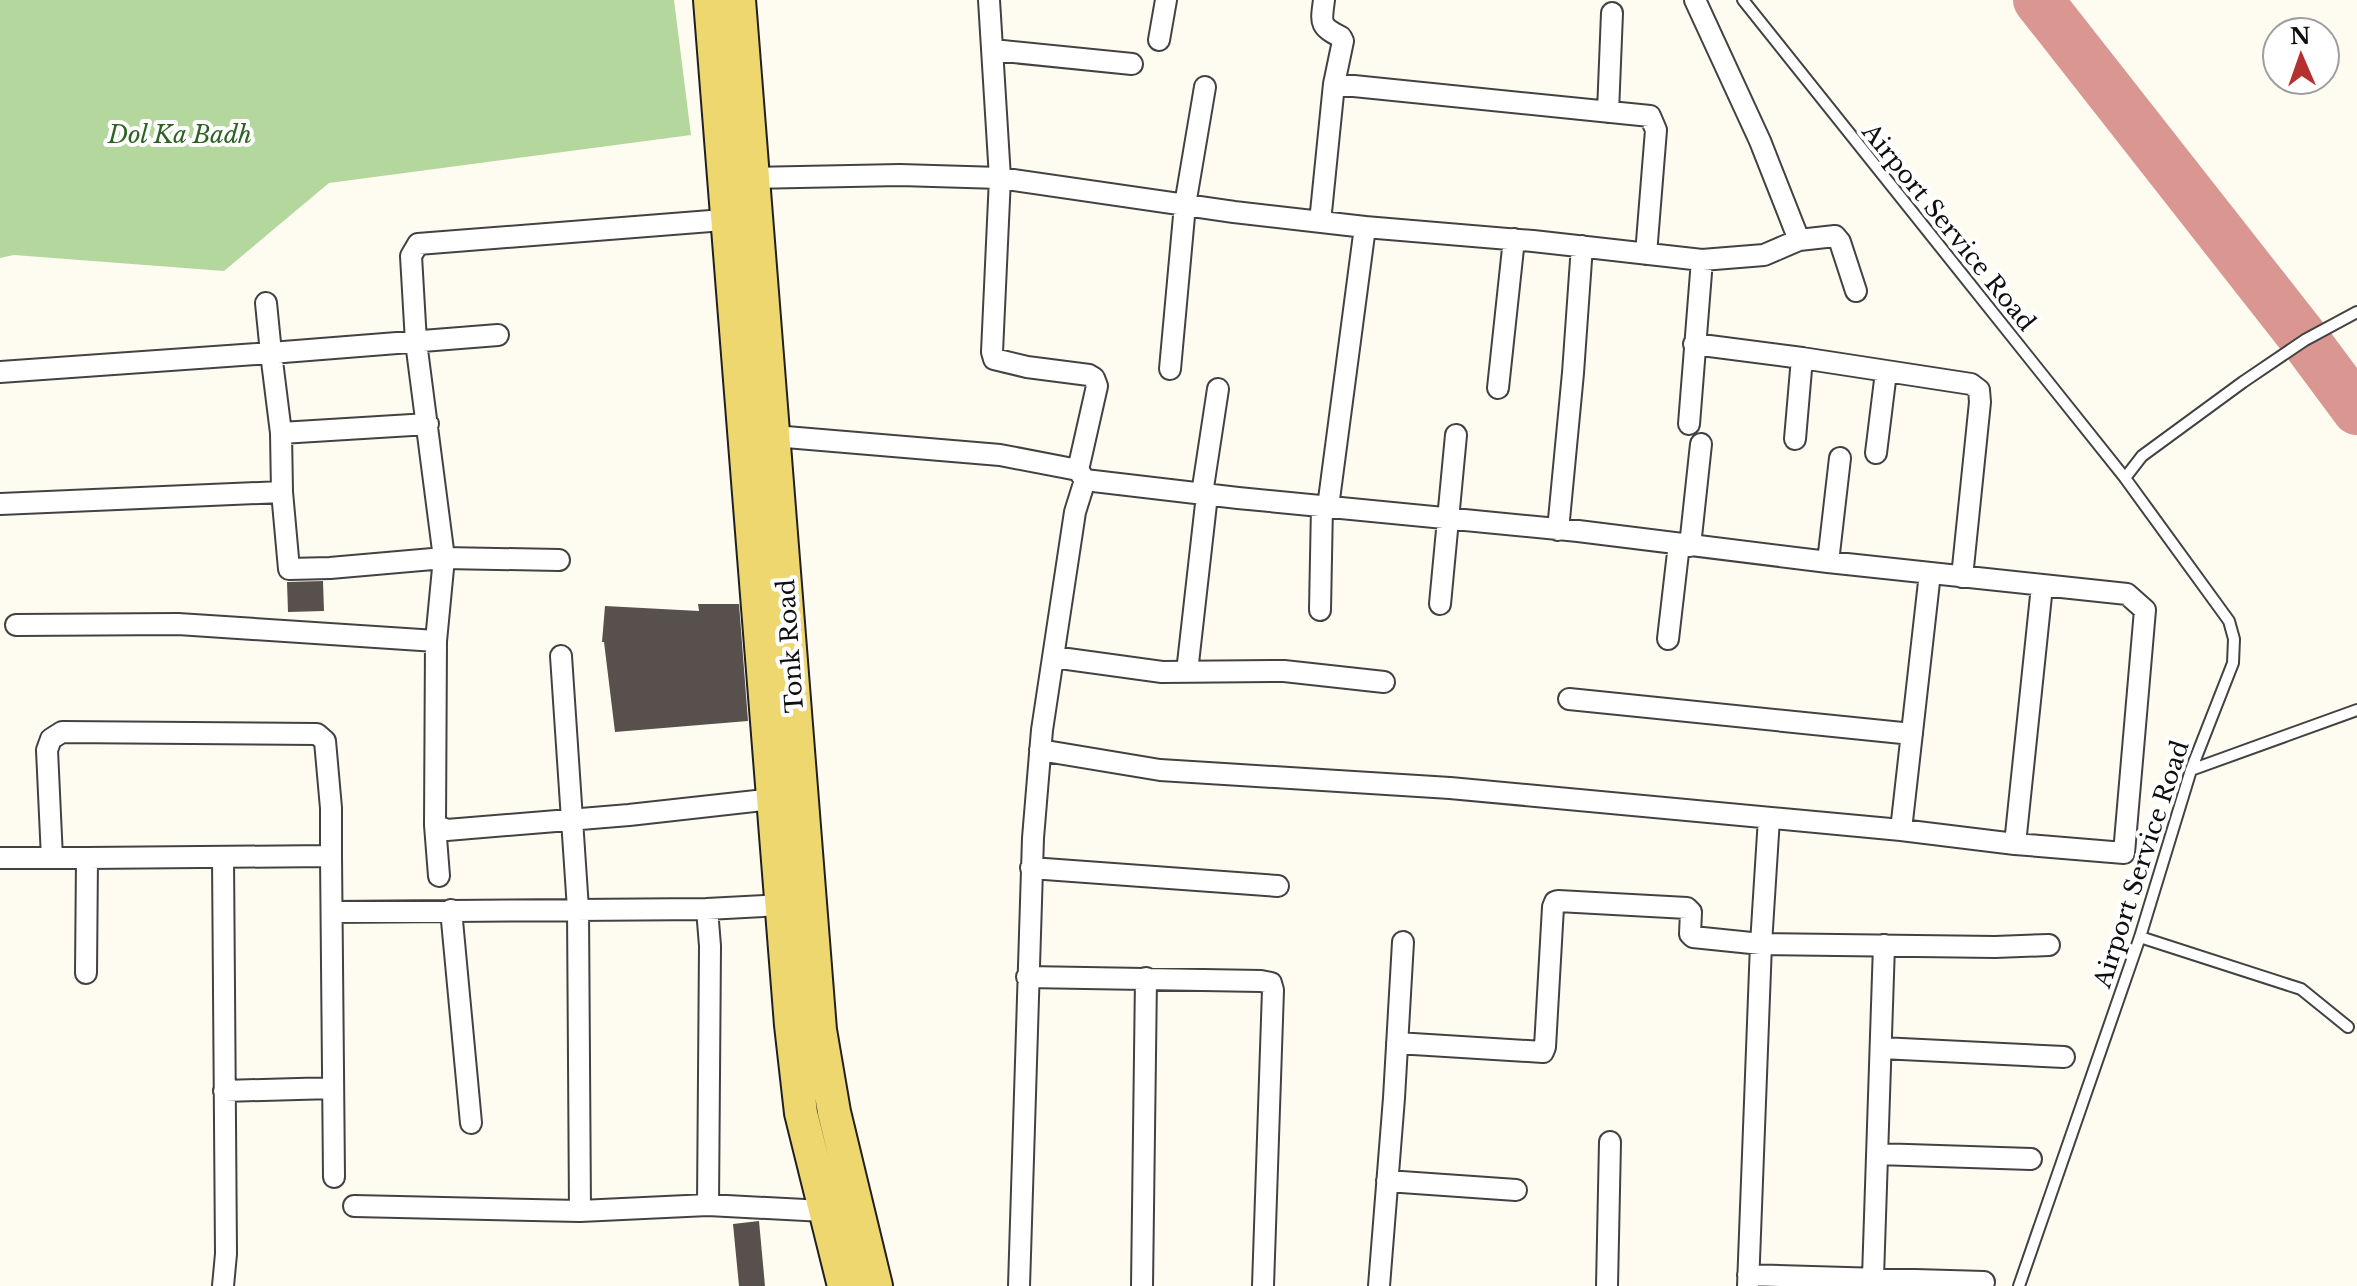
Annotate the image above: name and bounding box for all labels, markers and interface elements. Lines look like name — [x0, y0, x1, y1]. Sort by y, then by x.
north arrow — [2261, 16, 2341, 96]
text: N — [2290, 23, 2311, 50]
street label: Airport Service Road — [1856, 117, 2042, 337]
park label: Dol Ka Badh — [107, 120, 252, 149]
street label: Tonk Road — [771, 578, 809, 714]
street label: Airport Service Road — [2087, 737, 2195, 992]

